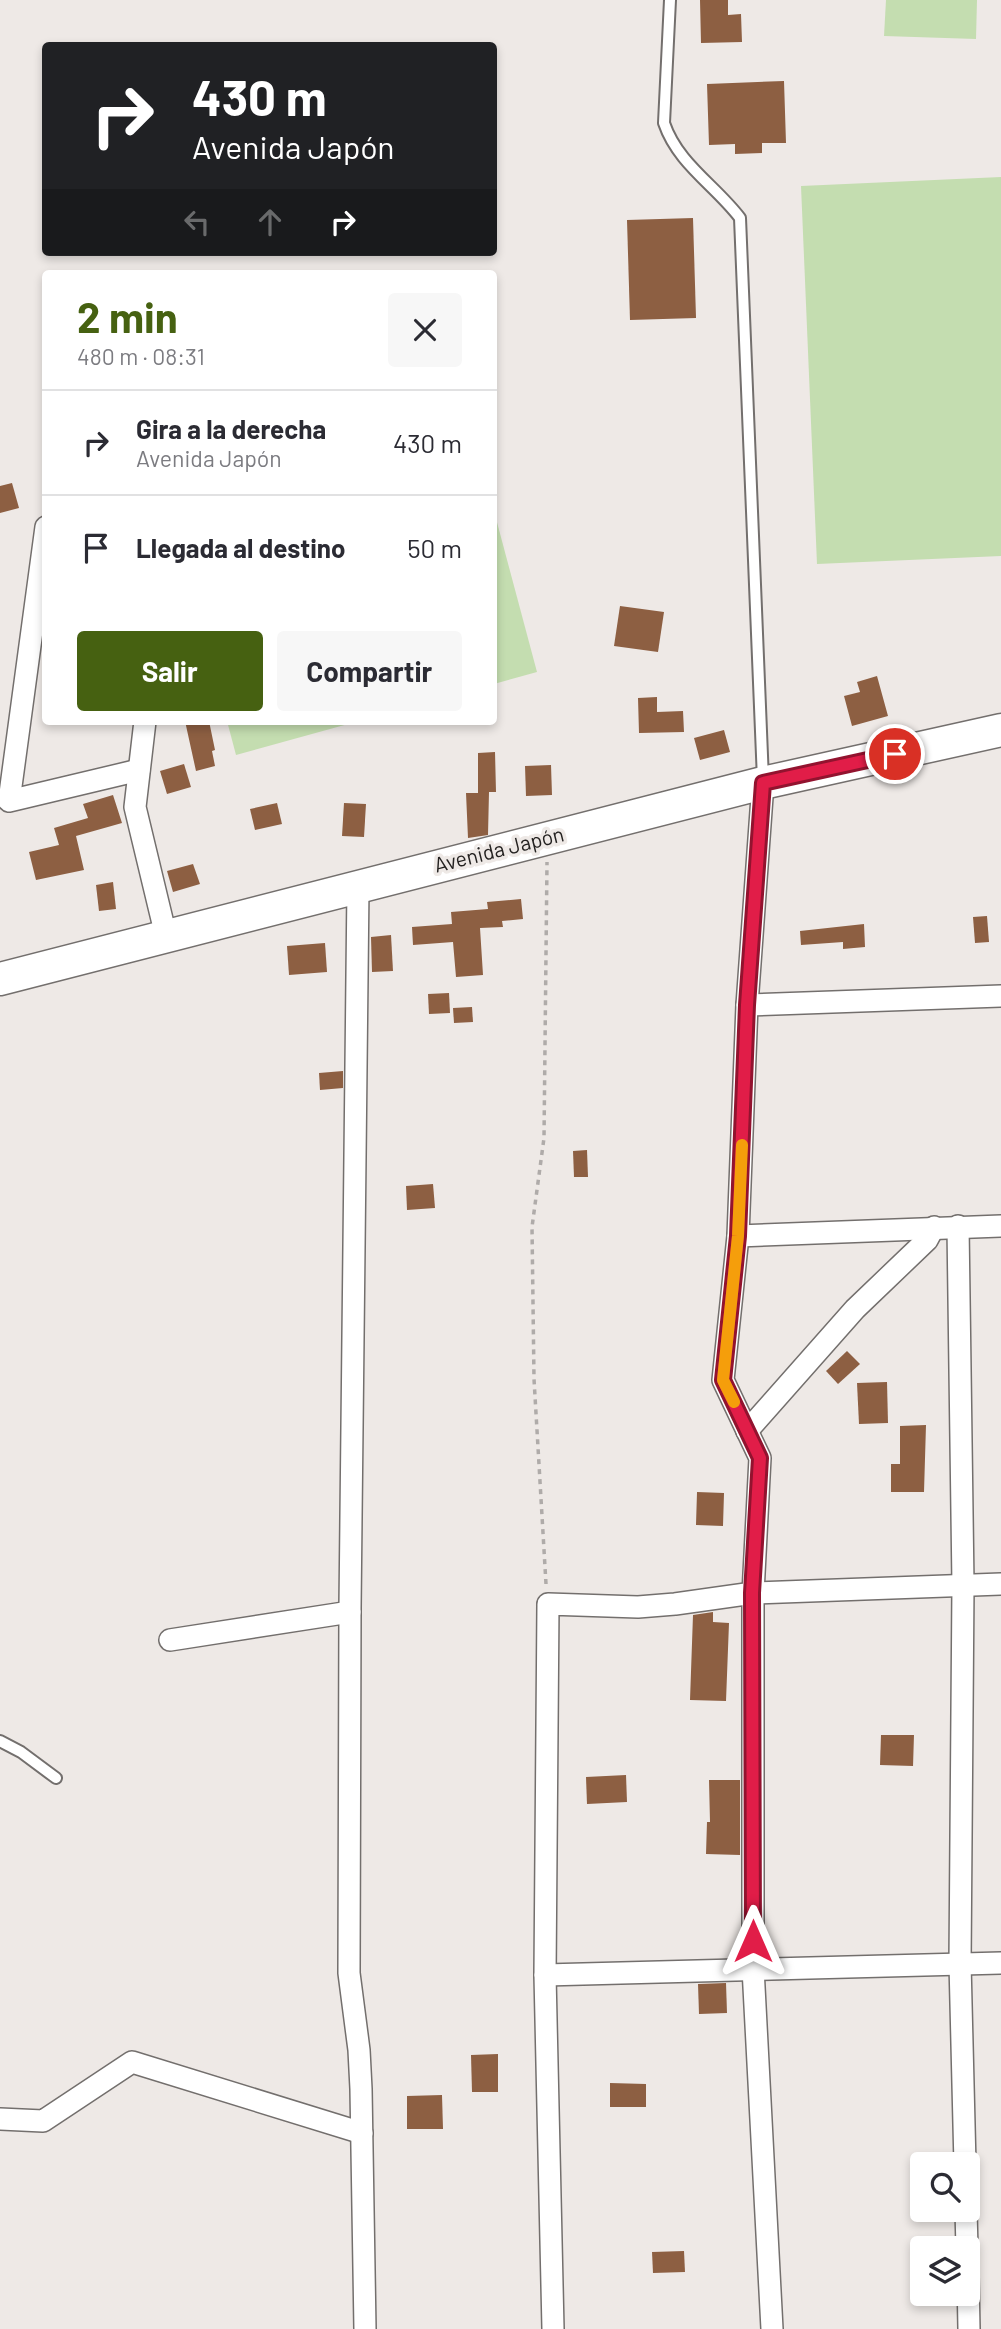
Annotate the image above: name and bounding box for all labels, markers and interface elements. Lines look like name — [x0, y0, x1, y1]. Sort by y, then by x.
text: 430 m — [192, 67, 327, 126]
icon: right — [77, 70, 168, 161]
text: Avenida Japón — [192, 127, 395, 165]
icon: left — [178, 203, 216, 241]
icon: ahead — [251, 203, 289, 241]
icon: right — [324, 203, 362, 241]
text: 2 min — [77, 291, 178, 341]
button: close — [388, 293, 462, 367]
text: 480 m · 08:31 — [77, 342, 205, 370]
text: Gira a la derecha — [136, 413, 326, 444]
icon: right — [77, 424, 115, 462]
text: 430 m — [393, 427, 462, 458]
text: Avenida Japón — [136, 444, 282, 472]
icon: arrive — [77, 529, 115, 567]
text: Llegada al destino — [136, 532, 345, 563]
text: 50 m — [407, 532, 462, 563]
button: Salir — [77, 631, 263, 711]
button: Compartir — [277, 631, 462, 711]
pin — [865, 724, 925, 784]
icon: arrive — [876, 735, 914, 773]
street label: Avenida Japón — [431, 820, 566, 877]
position arrow — [716, 1904, 790, 1978]
map controls — [910, 2152, 980, 2306]
button: search — [910, 2152, 980, 2222]
button: layers — [910, 2236, 980, 2306]

